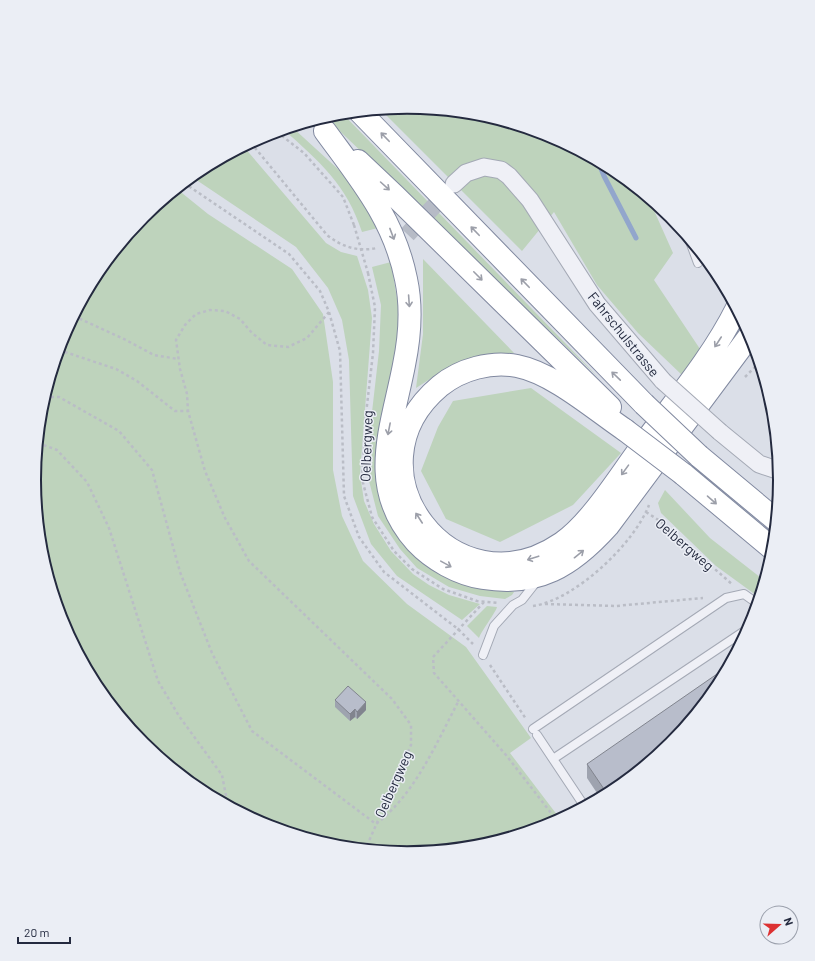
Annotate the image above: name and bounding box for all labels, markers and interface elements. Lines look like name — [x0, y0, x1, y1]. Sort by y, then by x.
one-way arrow — [380, 132, 390, 142]
one-way arrow — [379, 181, 390, 190]
one-way arrow — [470, 226, 480, 236]
one-way arrow — [388, 227, 396, 239]
one-way arrow — [473, 271, 483, 281]
one-way arrow — [521, 278, 530, 288]
street label: Fahrschulstrasse — [585, 288, 663, 380]
one-way arrow — [405, 294, 412, 307]
one-way arrow — [714, 336, 722, 347]
one-way arrow — [611, 372, 621, 381]
street label: Oelbergweg — [356, 410, 376, 482]
one-way arrow — [385, 422, 393, 435]
one-way arrow — [621, 464, 629, 475]
one-way arrow — [707, 495, 718, 504]
one-way arrow — [415, 513, 423, 524]
street label: Oelbergweg — [652, 514, 718, 574]
one-way arrow — [574, 549, 585, 558]
one-way arrow — [527, 554, 539, 562]
one-way arrow — [439, 561, 451, 568]
street label: Oelbergweg — [371, 748, 415, 820]
north arrow — [759, 905, 799, 945]
text: N — [782, 916, 796, 927]
scale bar — [18, 919, 70, 945]
text: 20 m — [24, 925, 50, 939]

